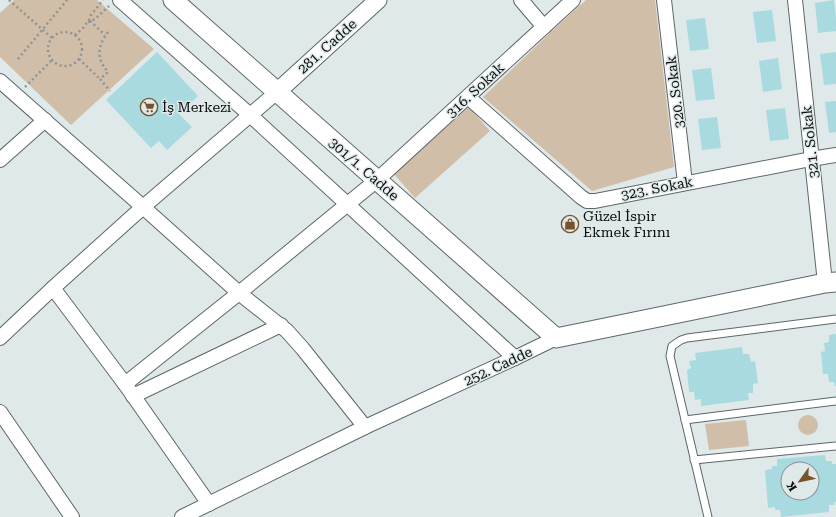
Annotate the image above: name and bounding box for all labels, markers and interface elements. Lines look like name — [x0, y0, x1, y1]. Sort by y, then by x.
street label: 281. Cadde — [294, 15, 360, 77]
street label: 320. Sokak — [663, 55, 687, 129]
street label: 316. Sokak — [443, 59, 507, 121]
supermarket icon: İş Merkezi — [139, 97, 159, 117]
place label: İş Merkezi — [162, 99, 232, 115]
street label: 321. Sokak — [798, 105, 822, 179]
street label: 301/1. Cadde — [326, 134, 403, 204]
street label: 323. Sokak — [620, 173, 694, 203]
place label: Güzel İspir Ekmek Fırını — [583, 208, 671, 240]
shop icon: Güzel İspir Ekmek Fırını — [560, 214, 580, 234]
street label: 252. Cadde — [461, 343, 535, 389]
north arrow — [780, 461, 820, 501]
text: K — [784, 479, 800, 493]

